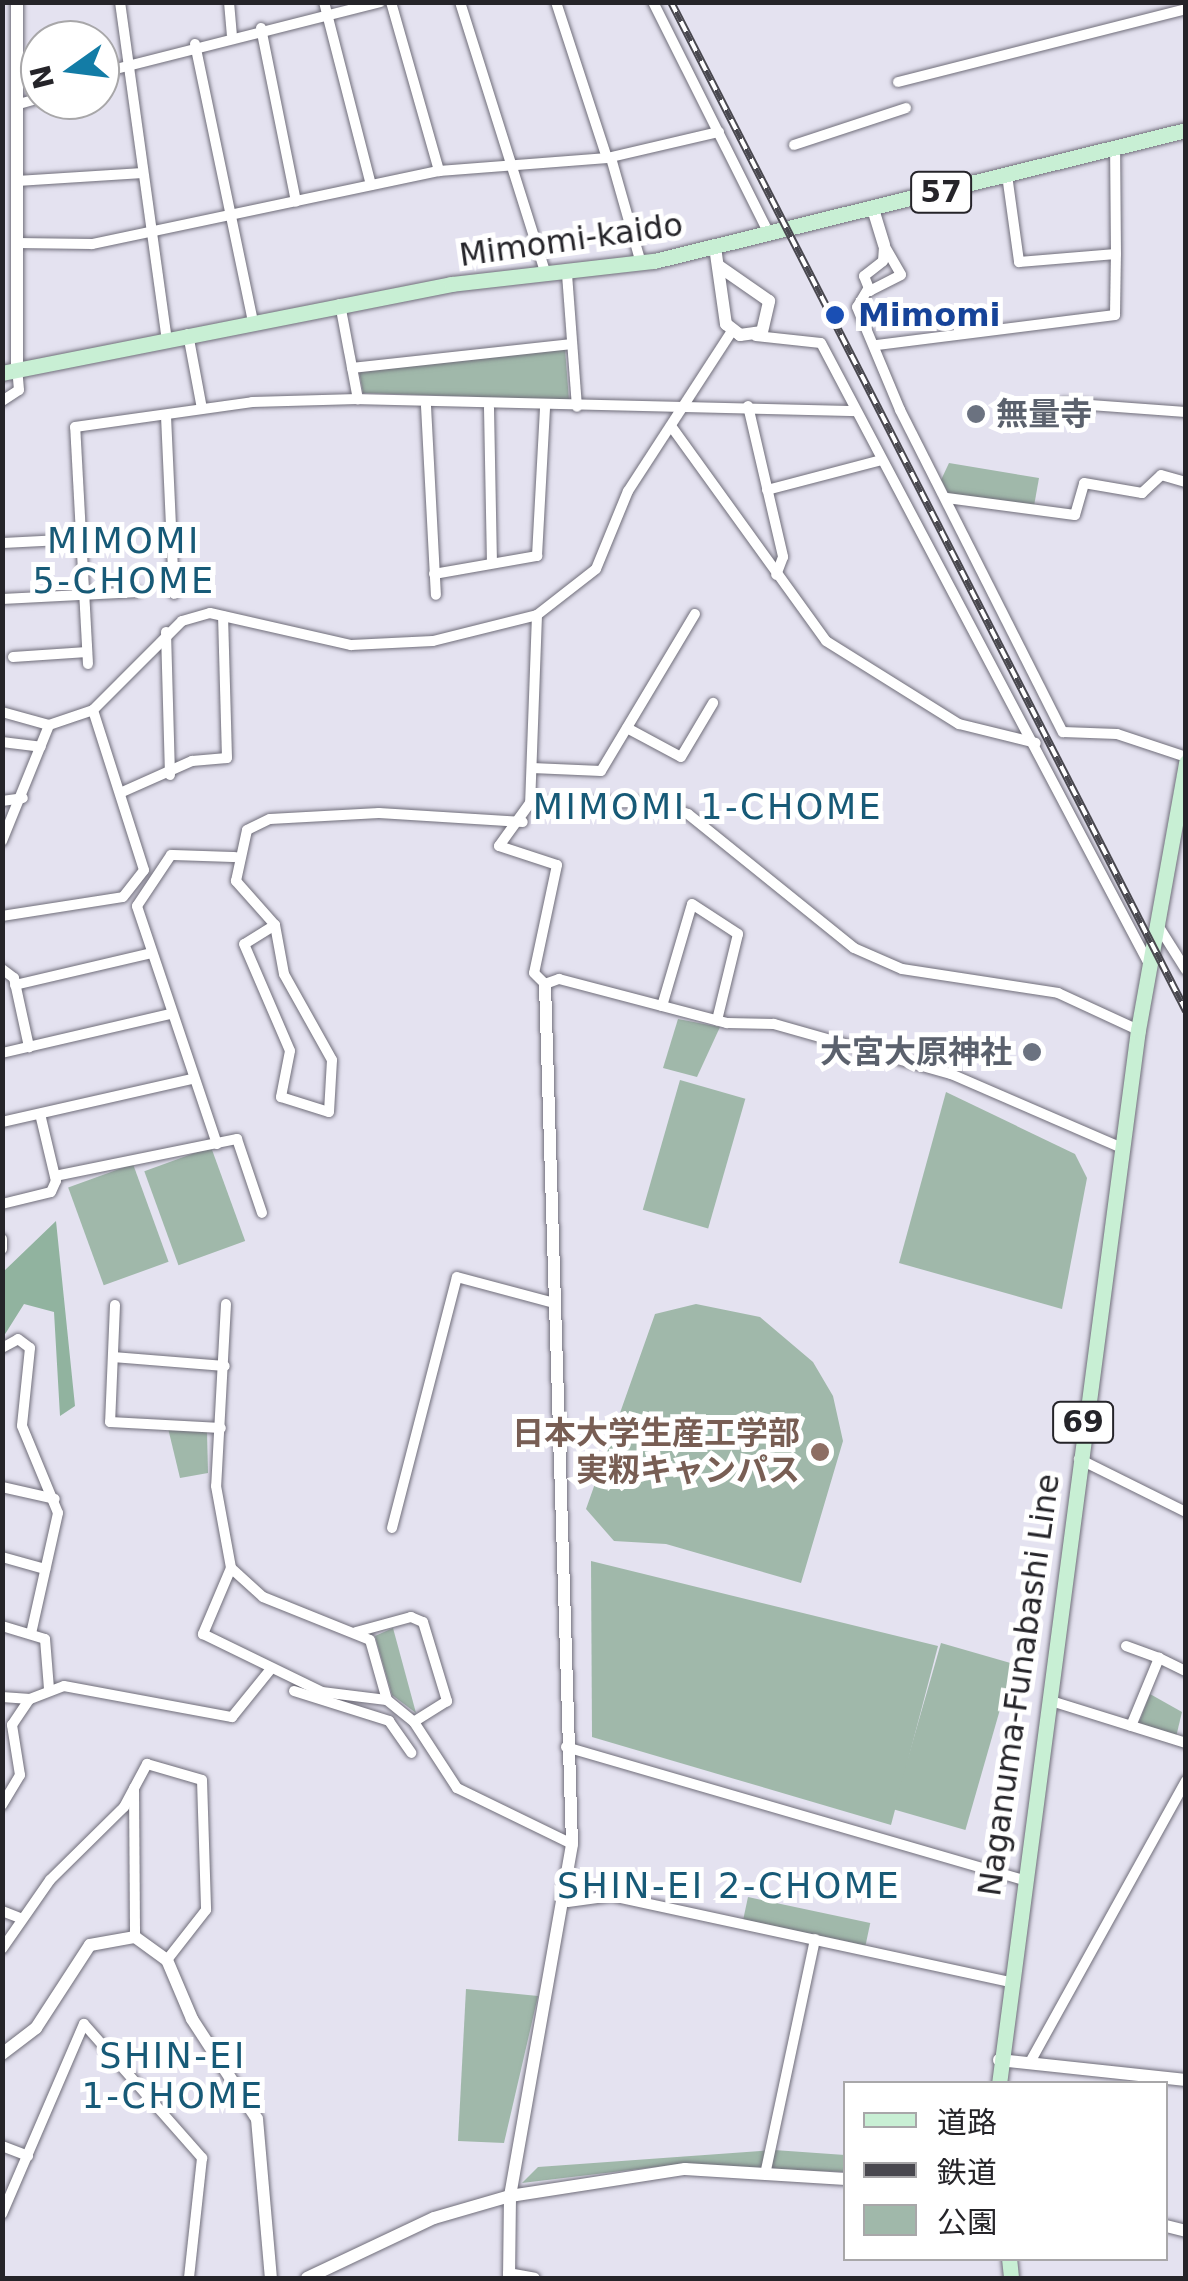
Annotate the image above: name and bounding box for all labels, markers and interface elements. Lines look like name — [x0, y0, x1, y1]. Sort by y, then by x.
north arrow — [20, 20, 120, 120]
text: N — [24, 62, 61, 92]
road number: 57 — [908, 167, 974, 217]
street label: Mimomi-kaido — [457, 205, 685, 275]
place label: Mimomi — [858, 296, 1000, 334]
marker: Mimomi — [822, 302, 848, 328]
place label: 無量寺 — [996, 395, 1092, 433]
marker: 無量寺 — [965, 403, 987, 425]
district label: MIMOMI 5-CHOME — [32, 520, 216, 602]
district label: MIMOMI 1-CHOME — [533, 786, 883, 828]
place label: 大宮大原神社 — [820, 1033, 1012, 1071]
marker: 大宮大原神社 — [1021, 1041, 1043, 1063]
road number: 69 — [1050, 1397, 1116, 1447]
place label: 日本大学生産工学部 実籾キャンパス — [512, 1415, 800, 1490]
marker: 日本大学生産工学部 実籾キャンパス — [809, 1441, 831, 1463]
street label: Naganuma-Funabashi Line — [970, 1471, 1068, 1899]
district label: SHIN-EI 2-CHOME — [557, 1865, 901, 1907]
district label: SHIN-EI 1-CHOME — [81, 2035, 265, 2117]
legend — [843, 2081, 1168, 2261]
text: 道路 — [937, 2105, 997, 2140]
text: 鉄道 — [937, 2155, 997, 2190]
text: 公園 — [937, 2205, 997, 2240]

